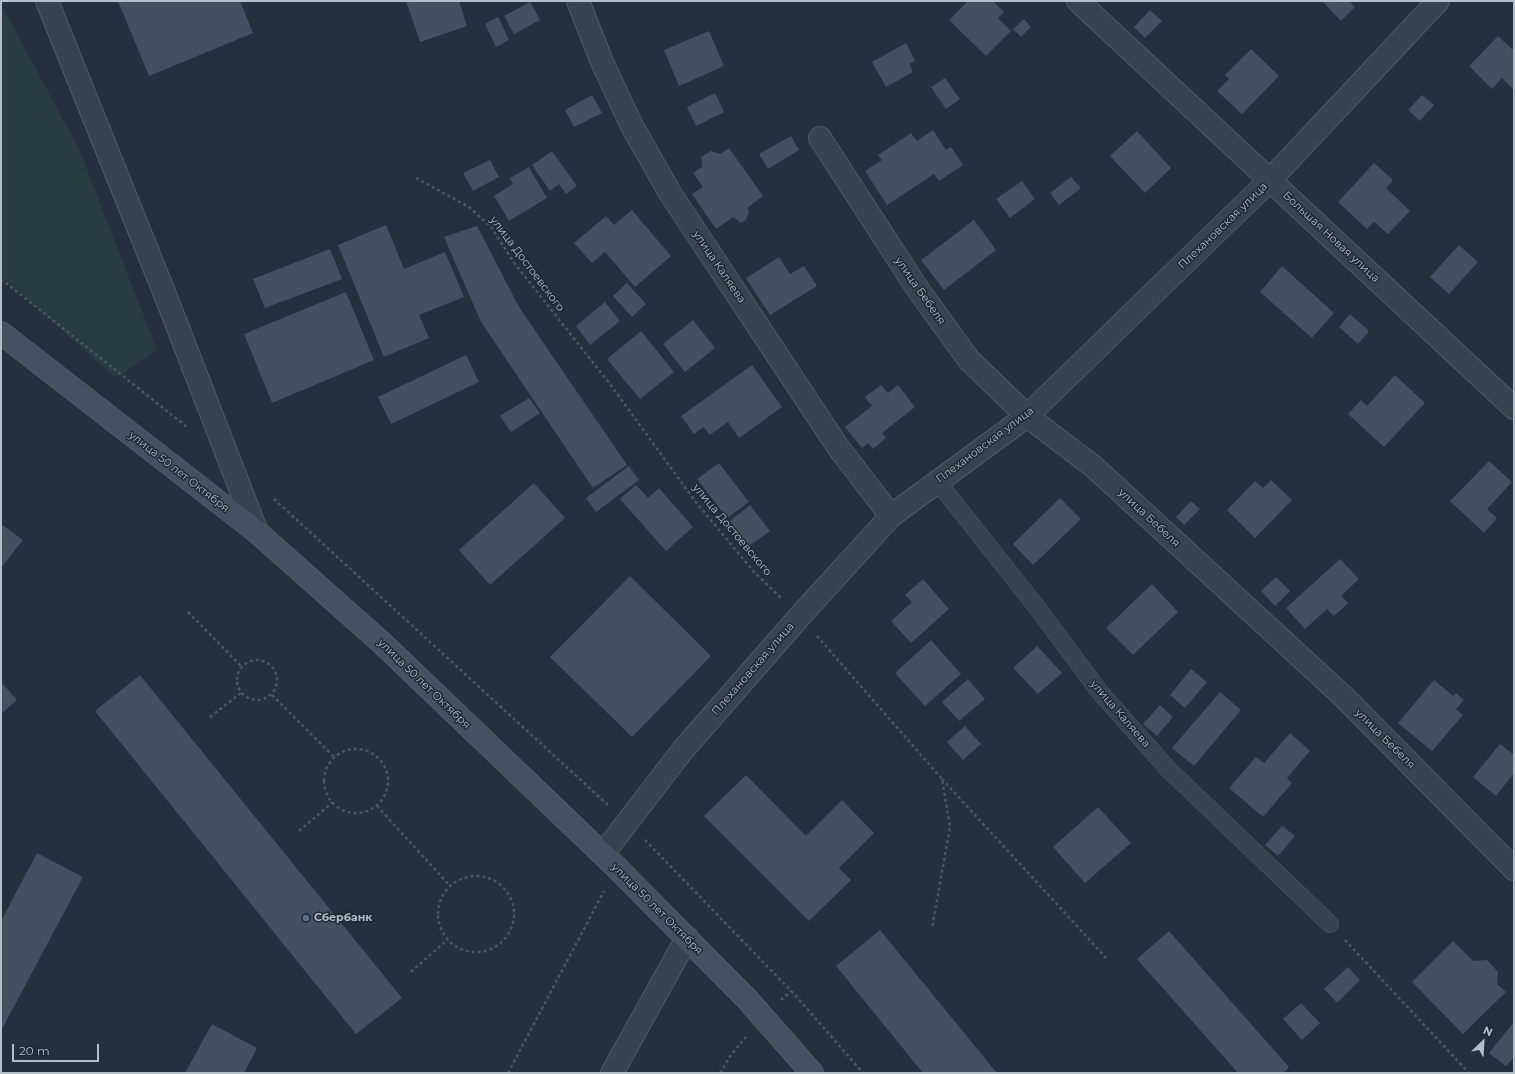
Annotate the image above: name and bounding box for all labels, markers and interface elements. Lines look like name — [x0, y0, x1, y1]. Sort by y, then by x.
street label: Плехановская улица — [1176, 180, 1270, 272]
street label: Большая Новая улица — [1280, 189, 1382, 285]
street label: улица Достоевского — [487, 214, 567, 314]
street label: улица Каляева — [690, 228, 748, 306]
street label: улица Бебеля — [892, 255, 948, 327]
street label: Плехановская улица — [934, 404, 1036, 486]
street label: улица 50 лет Октября — [126, 429, 232, 515]
street label: улица Достоевского — [690, 481, 774, 579]
street label: улица Бебеля — [1115, 486, 1183, 550]
street label: Плехановская улица — [709, 620, 797, 718]
street label: улица 50 лет Октября — [375, 636, 473, 732]
street label: улица Каляева — [1087, 678, 1153, 750]
street label: улица Бебеля — [1352, 706, 1418, 772]
street label: улица 50 лет Октября — [609, 861, 705, 957]
place label: Сбербанк — [314, 911, 372, 925]
marker: Сбербанк — [301, 913, 311, 923]
north arrow — [1463, 1022, 1503, 1062]
text: N — [1481, 1023, 1495, 1039]
scale bar — [14, 1036, 101, 1062]
text: 20 m — [19, 1043, 50, 1058]

